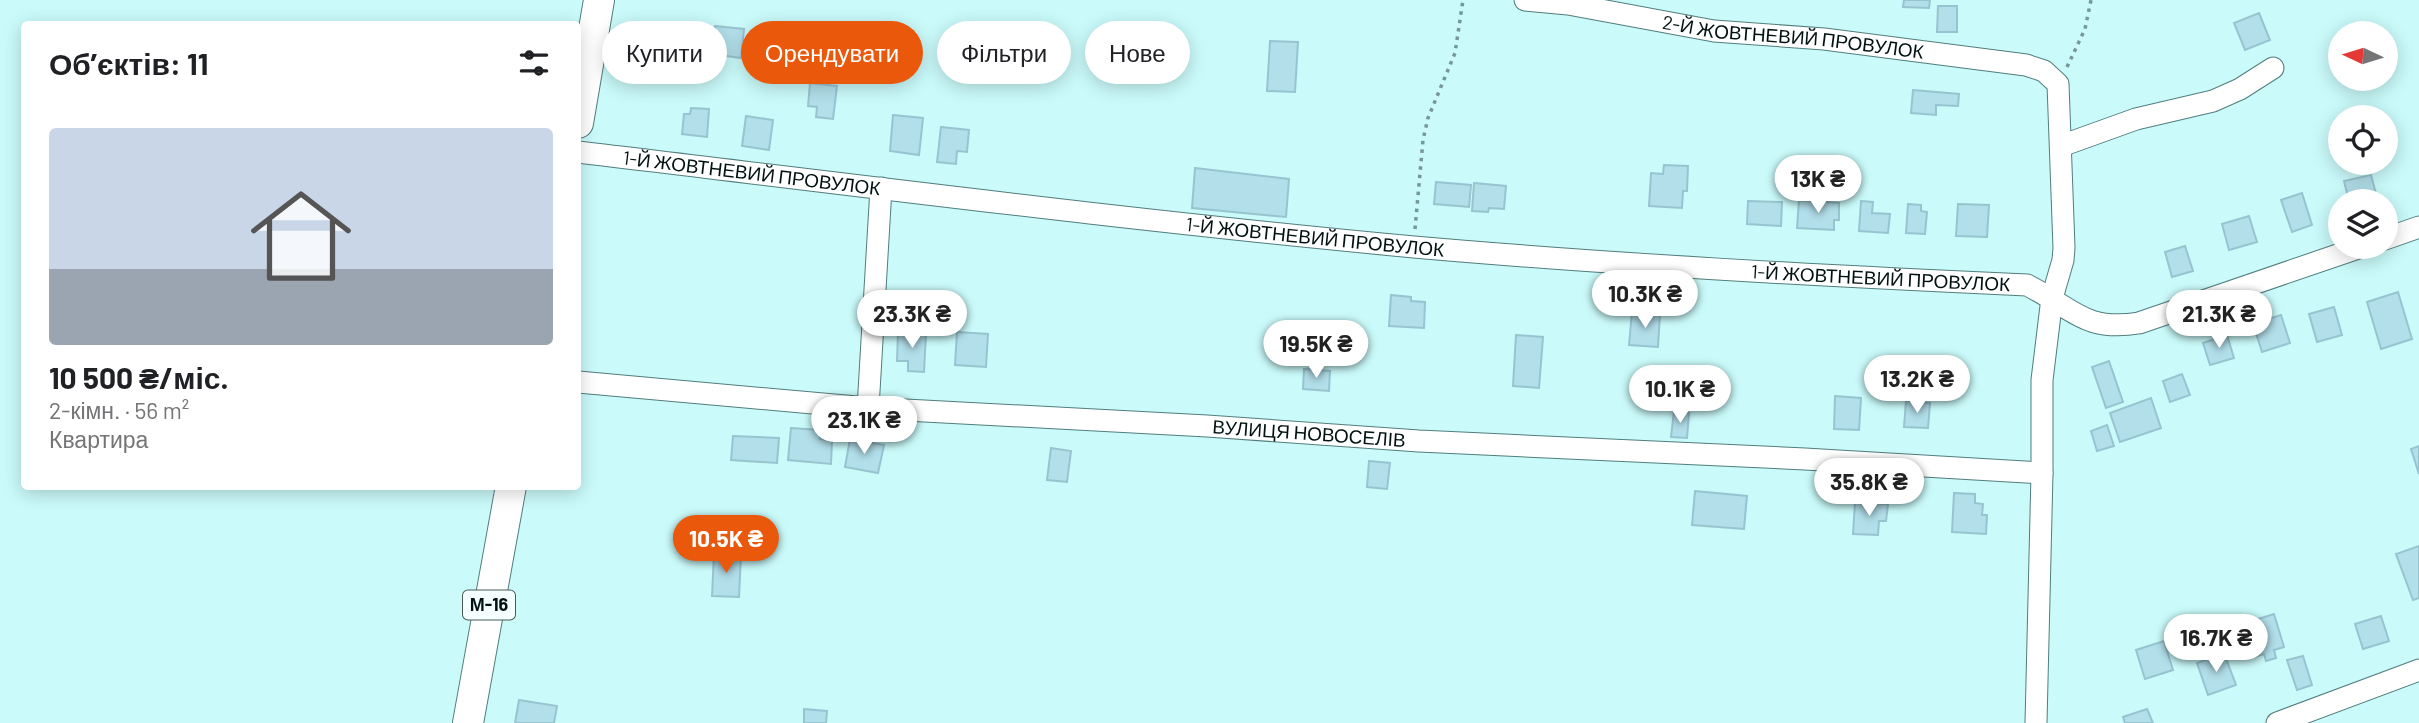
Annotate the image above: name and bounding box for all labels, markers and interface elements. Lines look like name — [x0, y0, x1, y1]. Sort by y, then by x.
street label: 2-Й ЖОВТНЕВИЙ ПРОВУЛОК — [1661, 10, 1925, 63]
chip: Купити — [602, 21, 727, 84]
chip: Орендувати — [741, 21, 923, 84]
chip: Фільтри — [937, 21, 1071, 84]
chip: Нове — [1085, 21, 1190, 84]
north arrow — [2328, 21, 2398, 91]
map controls — [2328, 21, 2398, 259]
icon: filters — [515, 44, 553, 82]
text: Об’єктів: 11 — [49, 45, 208, 81]
button: locate — [2328, 105, 2398, 175]
street label: 1-Й ЖОВТНЕВИЙ ПРОВУЛОК — [622, 145, 882, 199]
pin: 13K ₴ — [1769, 156, 1867, 215]
text: 13K ₴ — [1791, 164, 1845, 192]
icon: home — [238, 173, 364, 299]
button: layers — [2328, 189, 2398, 259]
street label: 1-Й ЖОВТНЕВИЙ ПРОВУЛОК — [1185, 212, 1445, 261]
street label: 1-Й ЖОВТНЕВИЙ ПРОВУЛОК — [1750, 259, 2011, 295]
pin: 10.3K ₴ — [1580, 270, 1710, 330]
text: 10.3K ₴ — [1608, 279, 1682, 307]
pin: 23.3K ₴ — [847, 290, 977, 350]
pin: 21.3K ₴ — [2154, 290, 2284, 350]
text: 23.3K ₴ — [873, 299, 951, 327]
text: 21.3K ₴ — [2182, 299, 2256, 327]
pin: 19.5K ₴ — [1251, 320, 1381, 380]
text: 19.5K ₴ — [1279, 329, 1353, 357]
pin: 13.2K ₴ — [1852, 356, 1982, 415]
text: 10 500 ₴/міс. — [49, 359, 229, 395]
text: 13.2K ₴ — [1880, 364, 1954, 392]
pin: 10.1K ₴ — [1615, 366, 1745, 425]
text: 10.1K ₴ — [1645, 374, 1715, 402]
text: 2-кімн. · 56 m² — [49, 396, 189, 424]
pin: 23.1K ₴ — [799, 396, 929, 456]
text: 23.1K ₴ — [827, 405, 901, 433]
street label: ВУЛИЦЯ НОВОСЕЛІВ — [1212, 414, 1406, 451]
text: Квартира — [49, 425, 148, 453]
pin: 35.8K ₴ — [1804, 458, 1934, 518]
text: 35.8K ₴ — [1830, 467, 1908, 495]
pin: 10.5K ₴ — [661, 516, 791, 575]
text: 10.5K ₴ — [689, 524, 763, 552]
road number: М-16 — [463, 590, 515, 620]
pin: 16.7K ₴ — [2151, 614, 2281, 674]
text: 16.7K ₴ — [2180, 623, 2252, 651]

